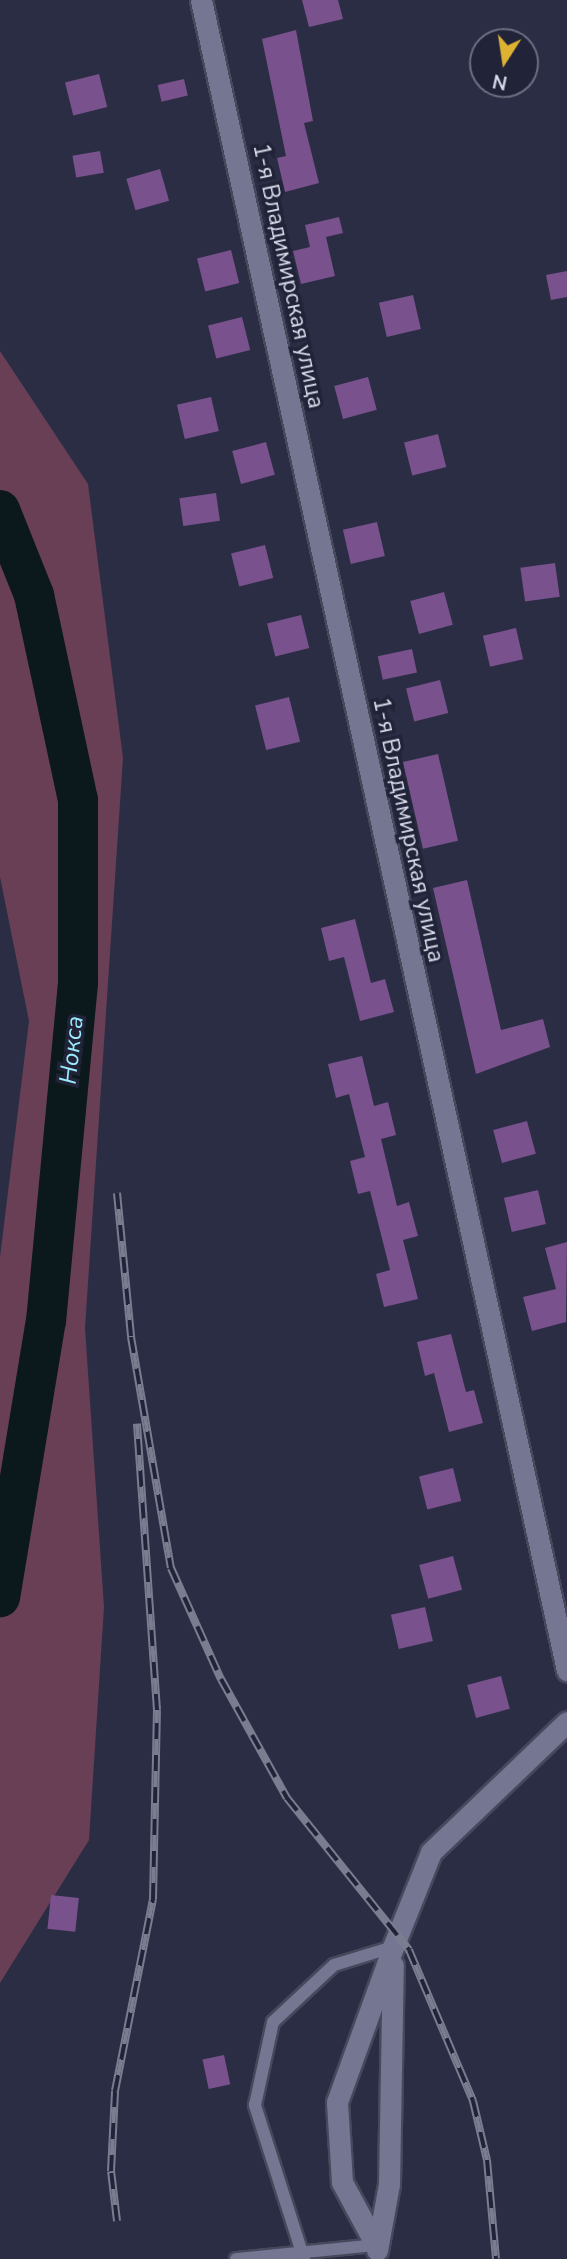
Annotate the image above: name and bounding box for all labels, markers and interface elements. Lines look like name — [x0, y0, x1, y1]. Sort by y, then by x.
north arrow — [469, 28, 539, 98]
text: N — [490, 67, 510, 96]
street label: 1-я Владимирская улица — [246, 141, 330, 411]
street label: 1-я Владимирская улица — [366, 695, 450, 965]
water label: Нокса — [54, 1014, 90, 1086]

